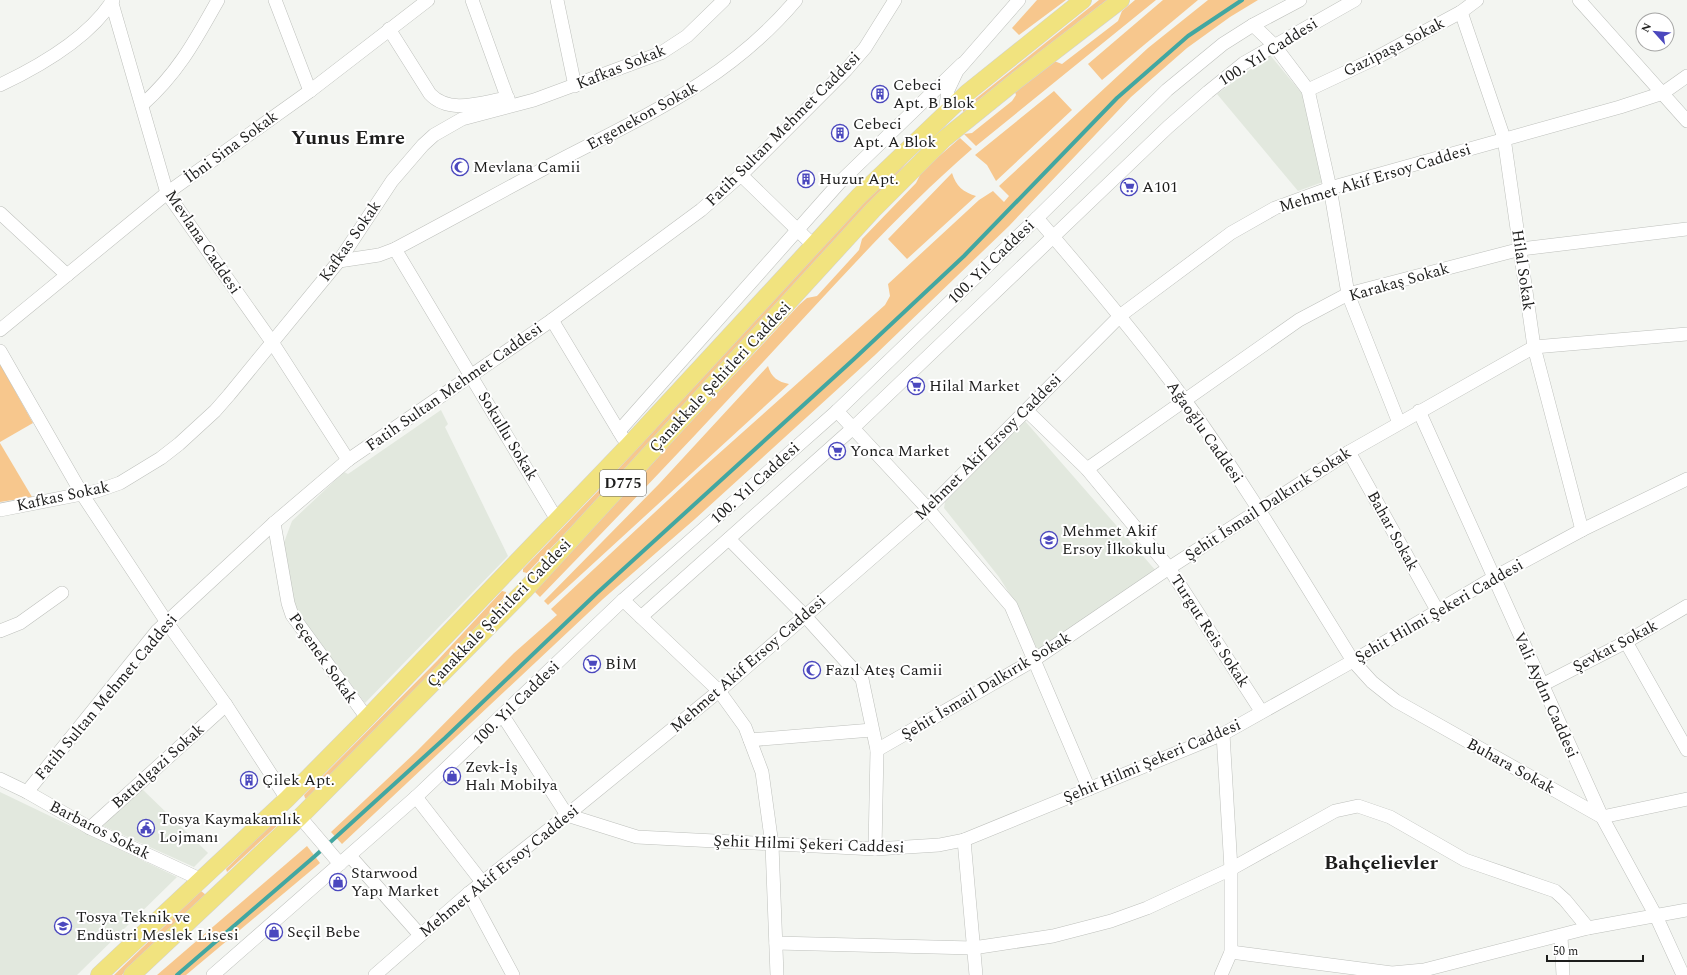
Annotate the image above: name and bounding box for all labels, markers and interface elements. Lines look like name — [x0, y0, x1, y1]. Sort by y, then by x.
street label: Gazipaşa Sokak — [1339, 11, 1449, 83]
street label: 100. Yıl Caddesi — [1214, 12, 1322, 92]
north arrow — [1635, 12, 1675, 52]
text: N — [1637, 20, 1656, 36]
street label: Kafkas Sokak — [573, 38, 669, 96]
street label: Fatih Sultan Mehmet Caddesi — [700, 46, 866, 212]
place label: Cebeci Apt. B Blok — [893, 73, 975, 115]
street label: Ergenekon Sokak — [582, 76, 702, 156]
building icon: Cebeci Apt. B Blok — [870, 84, 890, 104]
street label: İbni Sina Sokak — [179, 105, 283, 189]
place label: Cebeci Apt. A Blok — [853, 112, 936, 154]
district label: Yunus Emre — [291, 123, 405, 153]
building icon: Cebeci Apt. A Blok — [830, 123, 850, 143]
street label: Mehmet Akif Ersoy Caddesi — [1276, 137, 1474, 219]
place label: Mevlana Camii — [473, 155, 581, 179]
mosque icon: Mevlana Camii — [450, 157, 470, 177]
place label: Huzur Apt. — [819, 167, 899, 191]
building icon: Huzur Apt. — [796, 169, 816, 189]
place label: A101 — [1142, 175, 1178, 199]
supermarket icon: A101 — [1119, 177, 1139, 197]
street label: Mevlana Caddesi — [159, 185, 247, 299]
street label: Kafkas Sokak — [313, 195, 387, 287]
street label: 100. Yıl Caddesi — [942, 214, 1040, 310]
street label: Hilal Sokak — [1505, 228, 1541, 312]
street label: Karakaş Sokak — [1346, 256, 1452, 308]
street label: Çanakkale Şehitleri Caddesi — [643, 296, 797, 458]
street label: Fatih Sultan Mehmet Caddesi — [361, 317, 547, 457]
street label: Mehmet Akif Ersoy Caddesi — [909, 368, 1067, 526]
place label: Hilal Market — [929, 374, 1020, 398]
supermarket icon: Hilal Market — [906, 376, 926, 396]
street label: Ağaoğlu Caddesi — [1161, 376, 1249, 488]
street label: Sokullu Sokak — [472, 387, 544, 485]
street label: 100. Yıl Caddesi — [705, 436, 805, 530]
place label: Yonca Market — [850, 439, 950, 463]
supermarket icon: Yonca Market — [827, 441, 847, 461]
street label: Şehit İsmail Dalkırık Sokak — [1180, 441, 1356, 567]
road number: D775 — [600, 470, 646, 496]
street label: Kafkas Sokak — [14, 474, 112, 518]
street label: Bahar Sokak — [1361, 486, 1425, 576]
place label: Mehmet Akif Ersoy İlkokulu — [1062, 519, 1166, 561]
school or university icon: Mehmet Akif Ersoy İlkokulu — [1039, 530, 1059, 550]
street label: Çanakkale Şehitleri Caddesi — [421, 533, 577, 693]
street label: Şehit Hilmi Şekeri Caddesi — [1350, 553, 1528, 669]
street label: Turgut Reis Sokak — [1164, 570, 1256, 692]
street label: Mehmet Akif Ersoy Caddesi — [665, 589, 831, 739]
street label: Peçenek Sokak — [283, 608, 363, 708]
street label: Fatih Sultan Mehmet Caddesi — [29, 609, 183, 785]
street label: Şevkat Sokak — [1568, 613, 1662, 678]
street label: Şehit İsmail Dalkırık Sokak — [897, 626, 1076, 746]
street label: Vali Aydın Caddesi — [1507, 628, 1585, 762]
place label: BİM — [605, 652, 637, 676]
supermarket icon: BİM — [582, 654, 602, 674]
street label: 100. Yıl Caddesi — [467, 655, 565, 751]
place label: Fazıl Ateş Camii — [825, 658, 943, 682]
mosque icon: Fazıl Ateş Camii — [802, 660, 822, 680]
street label: Şehit Hilmi Şekeri Caddesi — [1059, 713, 1245, 809]
street label: Battalgazi Sokak — [106, 718, 210, 814]
street label: Buhara Sokak — [1462, 732, 1560, 800]
place label: Zevk-İş Halı Mobilya — [465, 755, 558, 797]
shop icon: Zevk-İş Halı Mobilya — [442, 766, 462, 786]
place label: Çilek Apt. — [262, 768, 335, 792]
building icon: Çilek Apt. — [239, 770, 259, 790]
street label: Barbaros Sokak — [45, 794, 155, 866]
street label: Mehmet Akif Ersoy Caddesi — [414, 799, 584, 943]
place label: Tosya Kaymakamlık Lojmanı — [159, 807, 301, 849]
public building icon: Tosya Kaymakamlık Lojmanı — [136, 818, 156, 838]
street label: Şehit Hilmi Şekeri Caddesi — [713, 829, 905, 859]
district label: Bahçelievler — [1324, 848, 1439, 878]
place label: Starwood Yapı Market — [351, 861, 439, 903]
shop icon: Starwood Yapı Market — [328, 872, 348, 892]
place label: Tosya Teknik ve Endüstri Meslek Lisesi — [76, 905, 239, 947]
school or university icon: Tosya Teknik ve Endüstri Meslek Lisesi — [53, 916, 73, 936]
place label: Seçil Bebe — [287, 920, 360, 944]
shop icon: Seçil Bebe — [264, 922, 284, 942]
scale bar — [1547, 937, 1643, 963]
text: 50 m — [1553, 942, 1578, 961]

